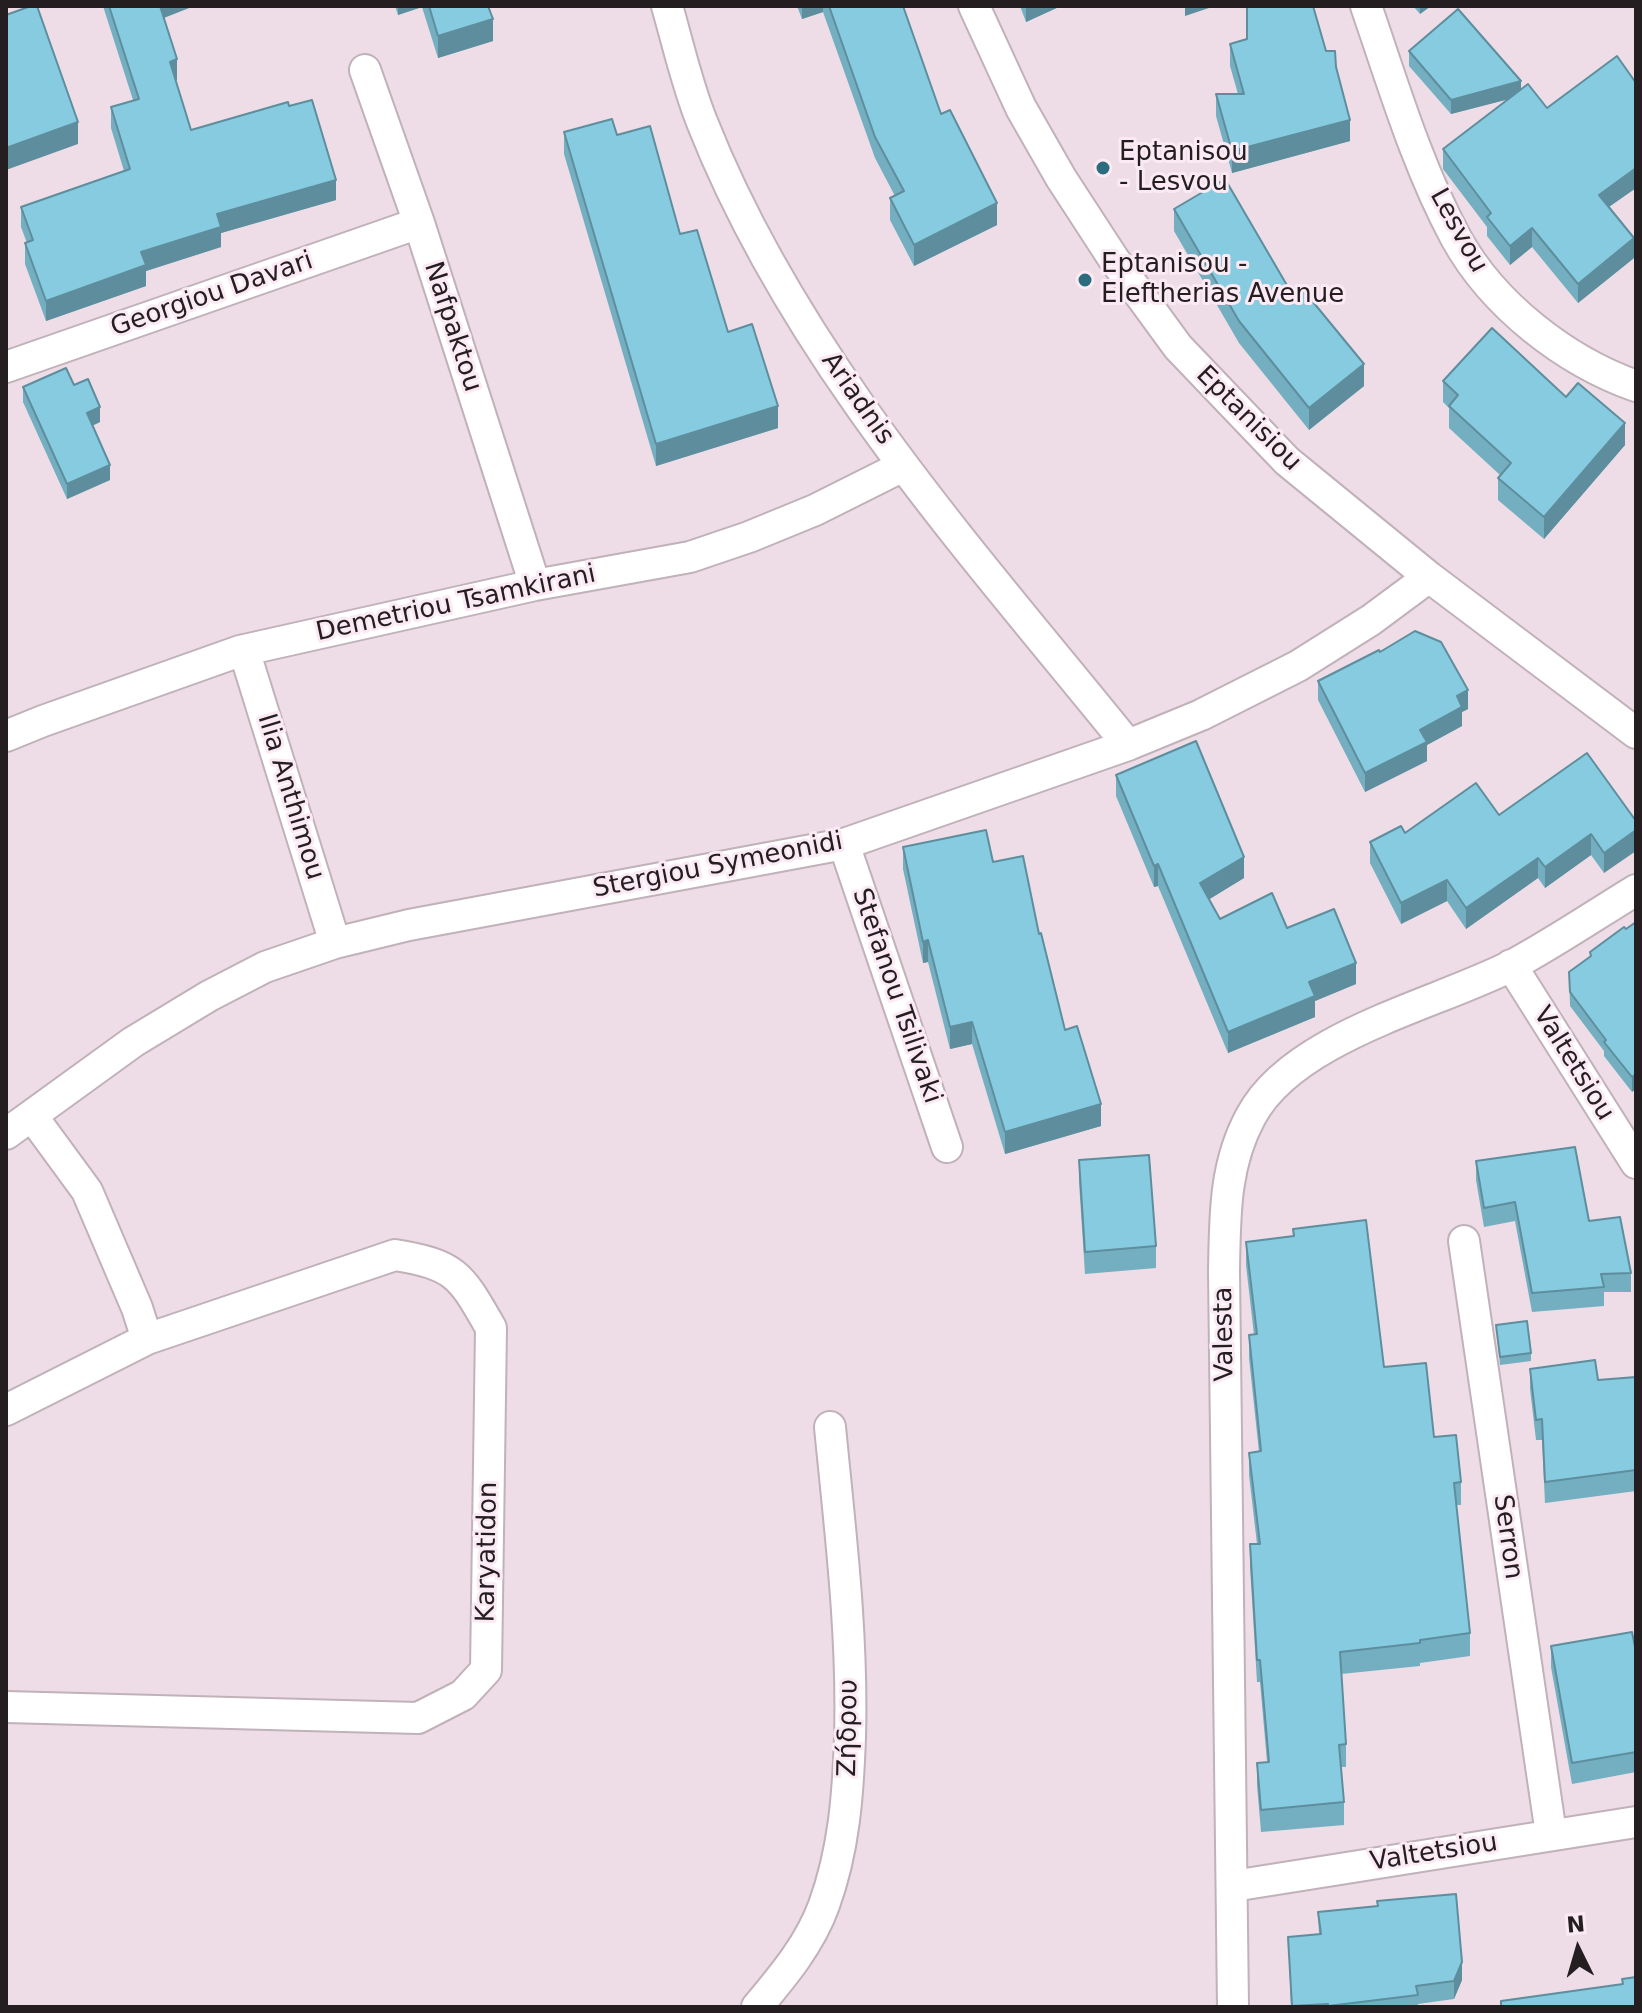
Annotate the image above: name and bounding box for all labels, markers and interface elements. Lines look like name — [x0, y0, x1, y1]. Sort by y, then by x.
place label: Eptanisou - Lesvou — [1119, 137, 1248, 198]
marker: Eptanisou - Lesvou — [1094, 159, 1112, 177]
street label: Lesvou — [1422, 183, 1494, 279]
street label: Georgiou Davari — [107, 246, 317, 344]
place label: Eptanisou - Eleftherias Avenue — [1101, 249, 1344, 310]
street label: Nafpaktou — [416, 258, 488, 396]
marker: Eptanisou - Eleftherias Avenue — [1076, 271, 1094, 289]
street label: Ariadnis — [814, 347, 900, 451]
street label: Eptanisiou — [1189, 360, 1307, 478]
street label: Demetriou Tsamkirani — [313, 559, 599, 649]
street label: Ilia Anthimou — [250, 710, 330, 884]
street label: Stergiou Symeonidi — [590, 826, 846, 906]
street label: Stefanou Tsilivaki — [845, 884, 947, 1108]
street label: Valtetsiou — [1526, 1001, 1620, 1127]
street label: Valesta — [1209, 1286, 1241, 1382]
street label: Karyatidon — [471, 1481, 505, 1623]
street label: Serron — [1486, 1493, 1528, 1581]
street label: Ζήδρου — [833, 1679, 865, 1777]
street label: Valtetsiou — [1368, 1828, 1500, 1878]
north arrow — [1538, 1909, 1618, 1989]
text: N — [1566, 1911, 1586, 1938]

